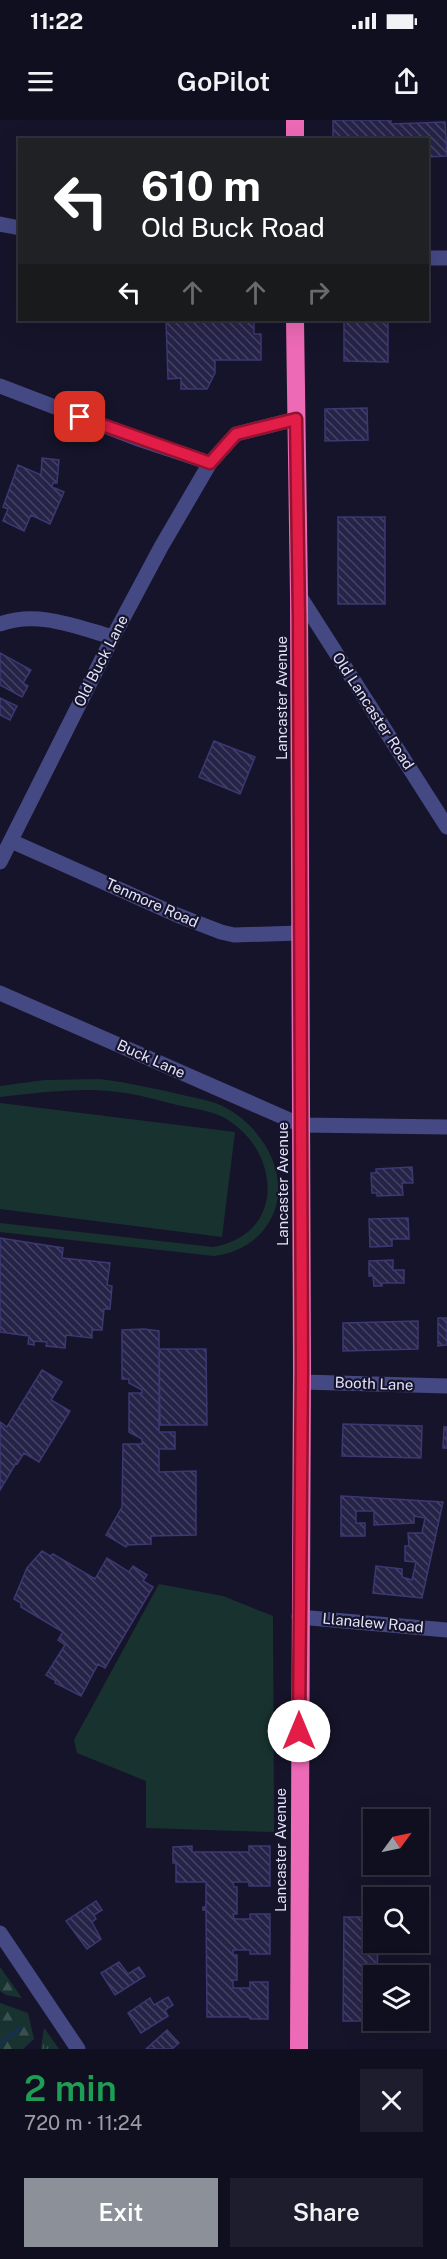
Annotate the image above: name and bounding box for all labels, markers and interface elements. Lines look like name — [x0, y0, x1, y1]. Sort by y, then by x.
text: 11:22 — [30, 8, 83, 34]
icon: menu — [24, 65, 57, 98]
text: GoPilot — [177, 65, 270, 97]
icon: share — [390, 65, 423, 98]
text: 610 m — [141, 161, 261, 210]
icon: left — [42, 162, 120, 240]
text: Old Buck Road — [141, 211, 325, 243]
icon: left — [113, 276, 146, 309]
icon: ahead — [176, 276, 209, 309]
icon: ahead — [239, 276, 272, 309]
icon: right — [302, 276, 335, 309]
pin — [54, 391, 105, 442]
icon: arrive — [63, 400, 96, 433]
street label: Old Buck Lane — [70, 612, 131, 709]
street label: Lancaster Avenue — [273, 636, 290, 760]
street label: Old Lancaster Road — [329, 649, 418, 772]
street label: Tenmore Road — [103, 874, 201, 931]
street label: Buck Lane — [115, 1036, 188, 1081]
street label: Lancaster Avenue — [274, 1122, 291, 1246]
street label: Booth Lane — [334, 1374, 414, 1393]
street label: Llanalew Road — [322, 1610, 424, 1635]
position arrow — [267, 1699, 331, 1763]
street label: Lancaster Avenue — [272, 1788, 289, 1912]
north arrow — [363, 1809, 429, 1875]
map controls — [363, 1809, 429, 2031]
button: search — [363, 1887, 429, 1953]
button: layers — [363, 1965, 429, 2031]
text: 2 min — [24, 2067, 117, 2109]
button: close — [360, 2069, 423, 2132]
text: 720 m · 11:24 — [24, 2111, 142, 2135]
button: Exit — [24, 2178, 218, 2247]
button: Share — [230, 2178, 423, 2247]

